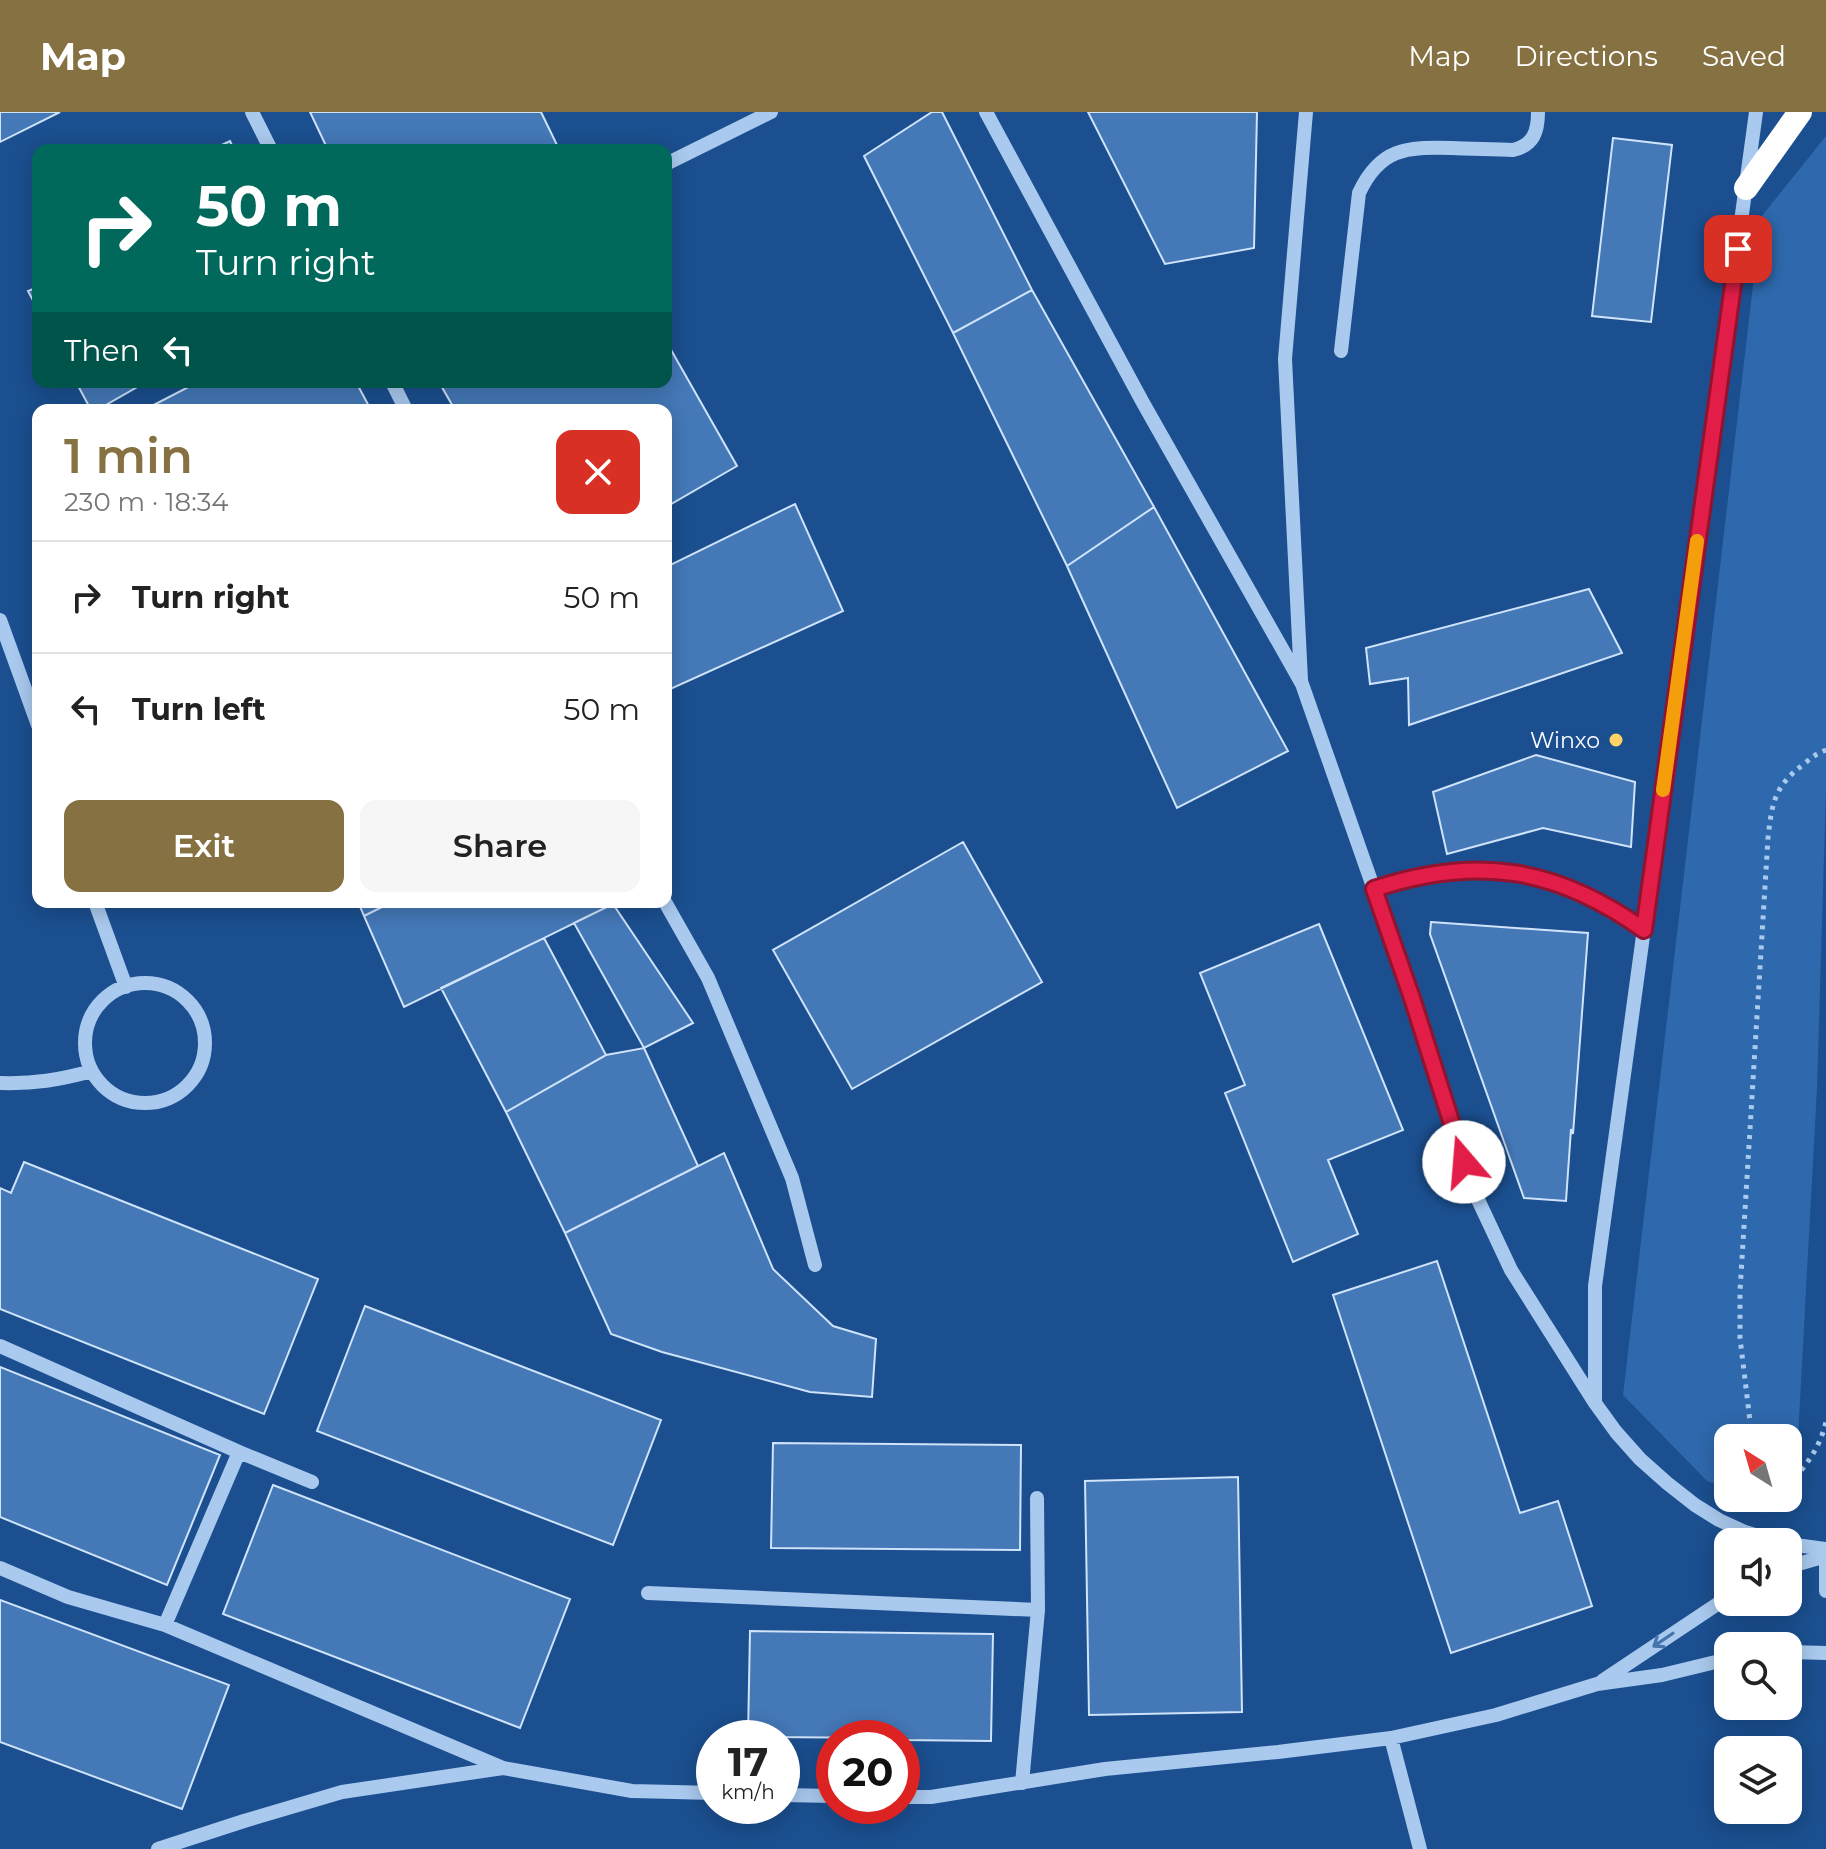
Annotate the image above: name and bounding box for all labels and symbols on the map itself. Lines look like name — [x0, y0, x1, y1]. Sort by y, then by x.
pin — [1704, 215, 1772, 283]
place label: Winxo — [1530, 727, 1600, 754]
marker: Winxo — [1607, 731, 1625, 749]
position arrow — [1422, 1120, 1506, 1204]
north arrow — [1714, 1424, 1802, 1512]
one-way arrow — [1652, 1633, 1675, 1649]
speed limit sign: 20 — [816, 1720, 920, 1824]

